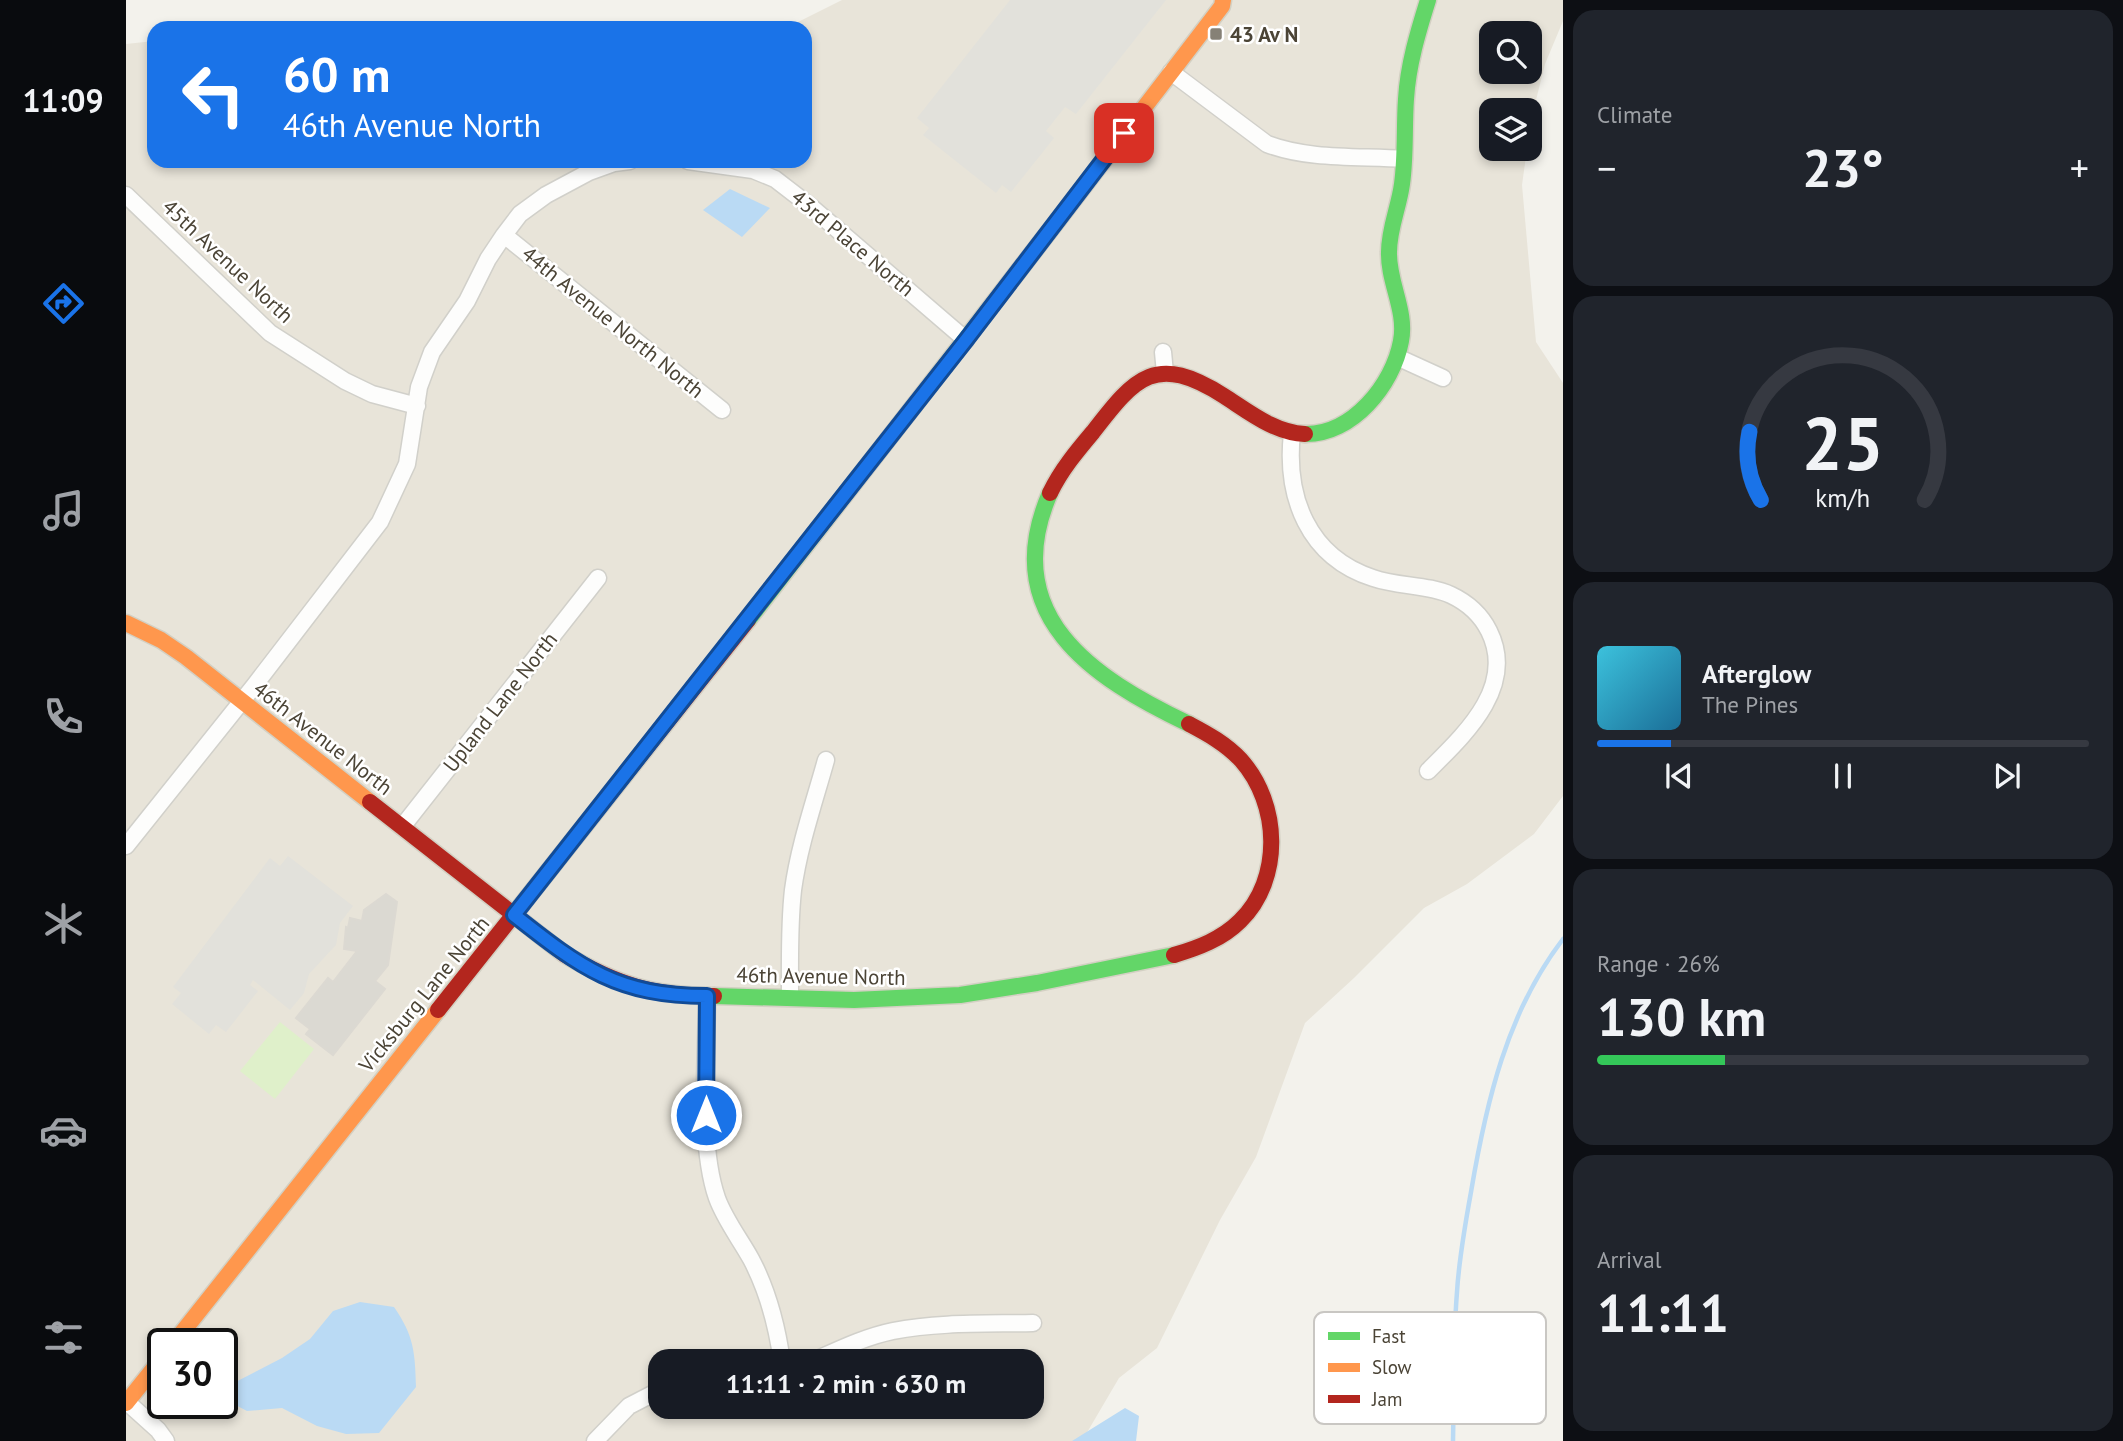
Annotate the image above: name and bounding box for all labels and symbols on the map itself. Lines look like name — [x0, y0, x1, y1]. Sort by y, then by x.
place label: 43 Av N — [1230, 21, 1298, 48]
marker: 43 Av N — [1208, 26, 1224, 42]
pin — [1094, 103, 1154, 163]
street label: 43rd Place North — [786, 184, 920, 302]
street label: 45th Avenue North — [157, 193, 299, 329]
street label: 44th Avenue North North — [516, 240, 710, 404]
street label: Upland Lane North — [437, 627, 563, 777]
street label: 46th Avenue North — [248, 675, 398, 801]
street label: Vicksburg Lane North — [352, 911, 495, 1078]
street label: 46th Avenue North — [736, 961, 906, 991]
position arrow — [669, 1078, 743, 1152]
legend — [1314, 1312, 1546, 1424]
text: Fast — [1372, 1324, 1406, 1348]
speed limit sign: 30 — [147, 1328, 238, 1419]
text: Slow — [1372, 1355, 1412, 1379]
text: Jam — [1371, 1387, 1402, 1411]

